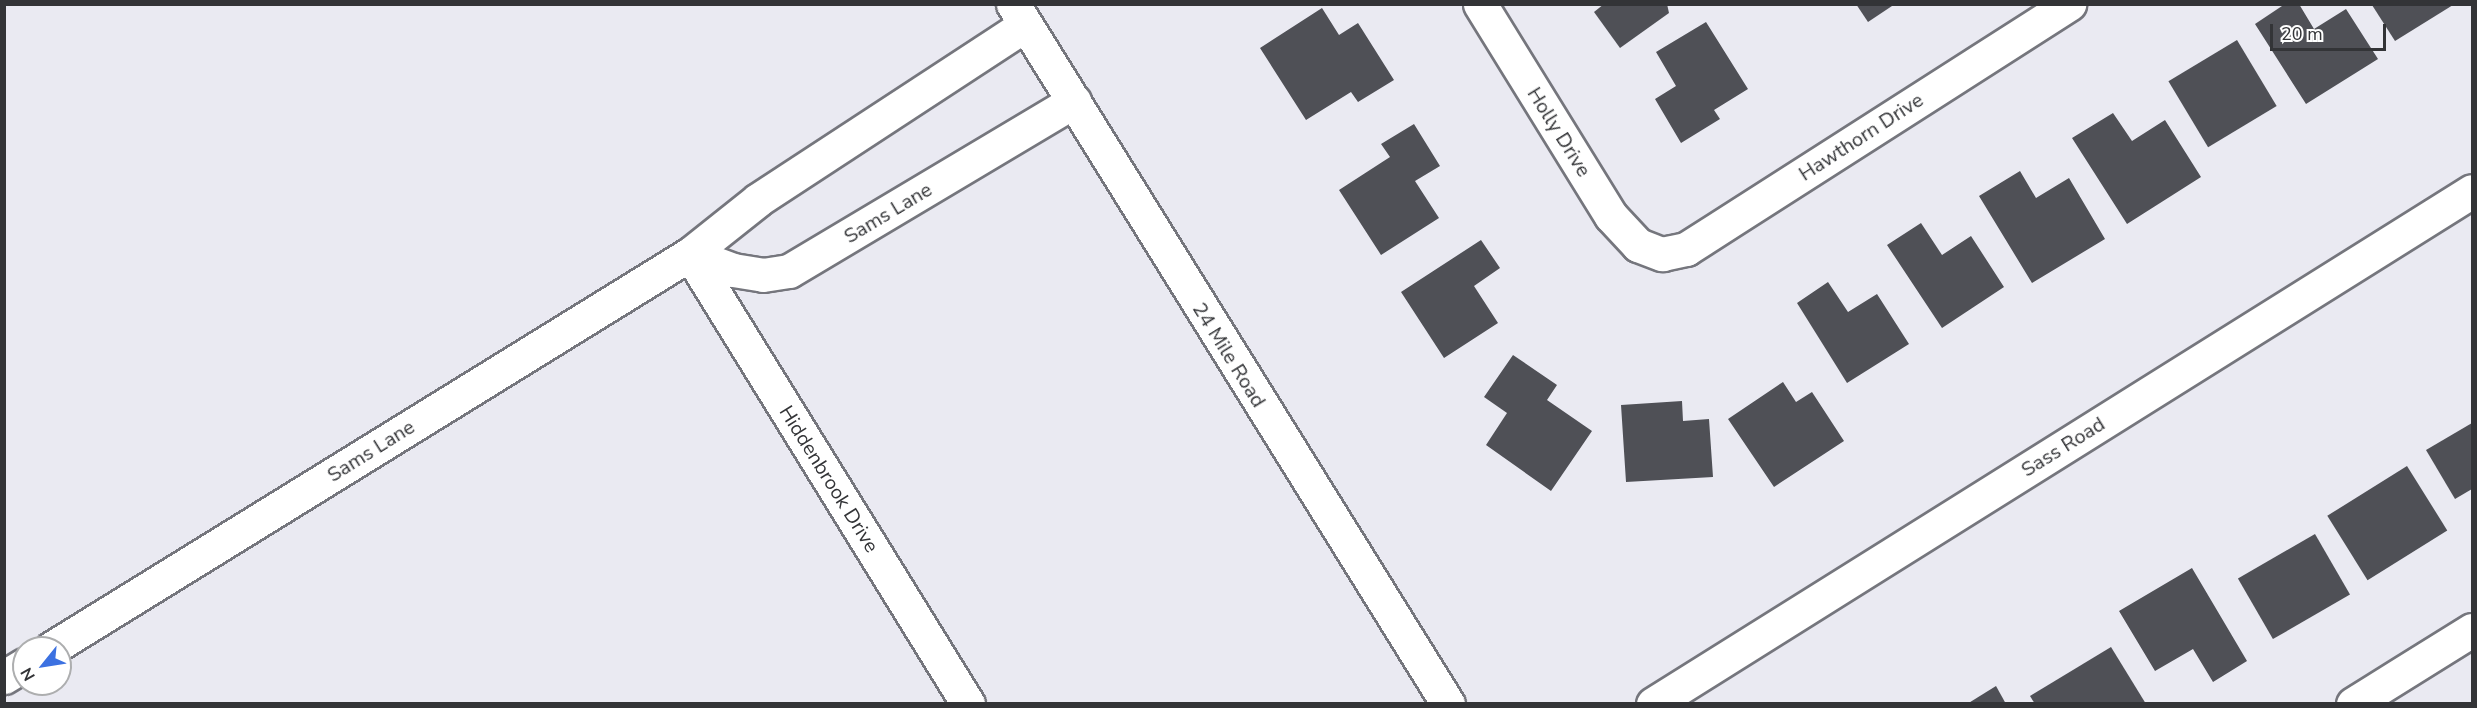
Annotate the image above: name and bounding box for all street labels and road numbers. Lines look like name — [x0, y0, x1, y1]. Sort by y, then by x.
street label: Holly Drive — [1522, 83, 1596, 181]
street label: Hawthorn Drive — [1794, 88, 1928, 186]
street label: Sams Lane — [840, 177, 936, 249]
street label: 24 Mile Road — [1187, 298, 1271, 412]
street label: Hiddenbrook Drive — [774, 401, 884, 557]
street label: Sass Road — [2017, 412, 2109, 482]
street label: Sams Lane — [323, 415, 419, 487]

